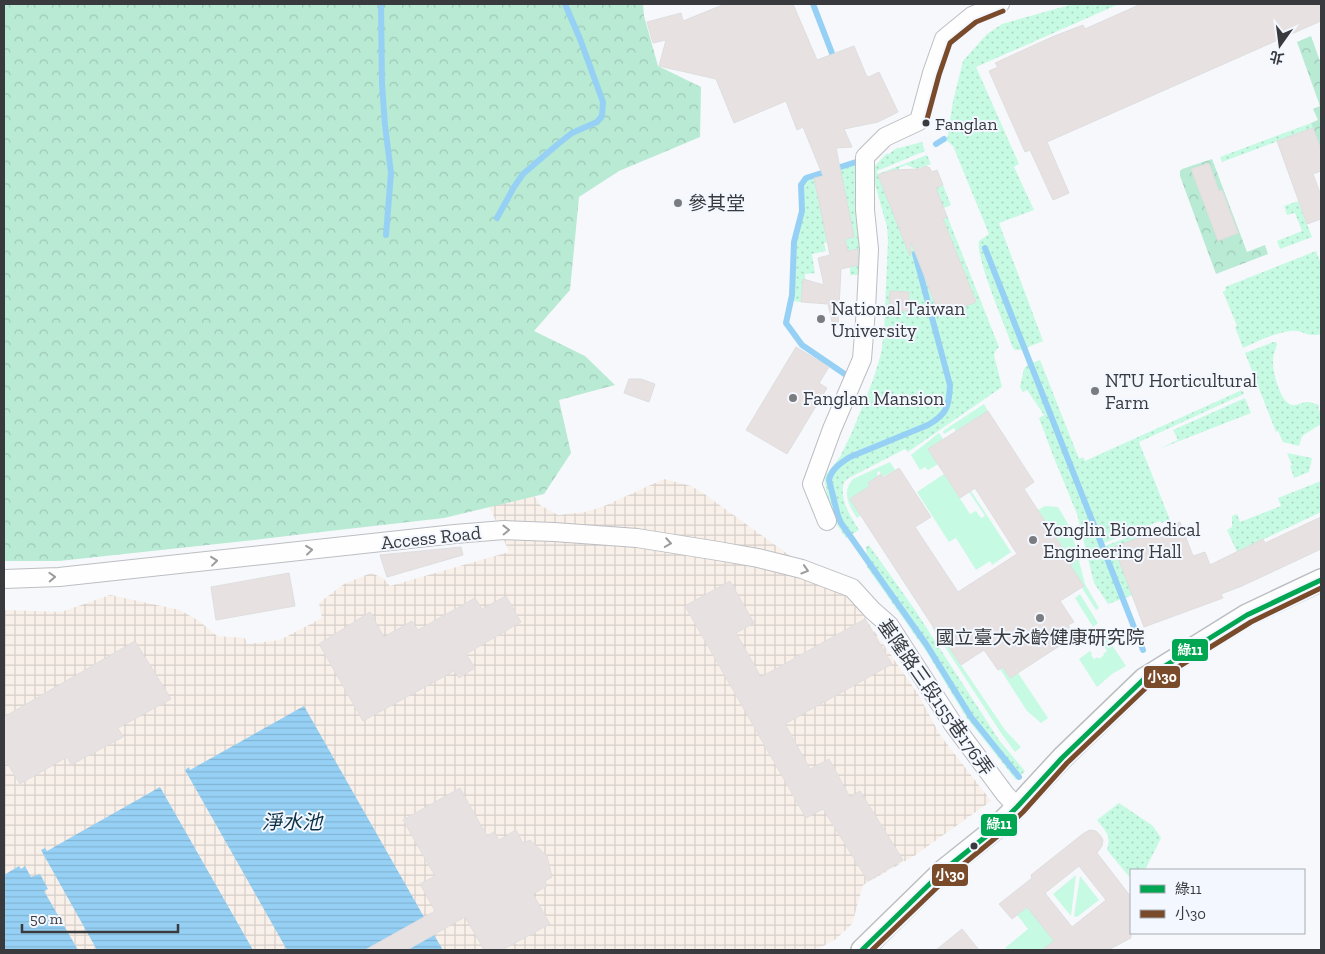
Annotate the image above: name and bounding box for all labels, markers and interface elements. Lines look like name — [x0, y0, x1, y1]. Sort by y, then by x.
north arrow — [1255, 20, 1305, 70]
text: 北 — [1268, 47, 1286, 67]
place label: Fanglan — [935, 113, 998, 135]
marker: Fanglan — [921, 118, 931, 128]
place label: 參其堂 — [688, 192, 745, 215]
marker: 參其堂 — [672, 197, 684, 209]
place label: National Taiwan University — [831, 297, 965, 342]
marker: National Taiwan University — [815, 313, 827, 325]
place label: NTU Horticultural Farm — [1105, 369, 1257, 414]
marker: NTU Horticultural Farm — [1089, 385, 1101, 397]
place label: Fanglan Mansion — [803, 387, 944, 410]
marker: Fanglan Mansion — [787, 392, 799, 404]
place label: Yonglin Biomedical Engineering Hall — [1042, 518, 1200, 563]
street label: Access Road — [380, 521, 483, 554]
one-way arrow — [502, 525, 510, 536]
marker: Yonglin Biomedical Engineering Hall — [1027, 534, 1039, 546]
one-way arrow — [663, 537, 672, 547]
one-way arrow — [306, 545, 314, 556]
one-way arrow — [210, 556, 218, 567]
one-way arrow — [801, 565, 809, 575]
one-way arrow — [49, 572, 57, 583]
marker: 國立臺大永齡健康研究院 — [1034, 612, 1046, 624]
street label: 基隆路三段155巷176弄 — [873, 615, 998, 780]
place label: 國立臺大永齡健康研究院 — [935, 626, 1145, 649]
line badge: 綠11 — [1171, 638, 1209, 662]
text: 綠11 — [1177, 642, 1203, 659]
line badge: 小30 — [1143, 665, 1181, 689]
text: 小30 — [1147, 669, 1177, 686]
water label: 淨水池 — [262, 810, 324, 834]
line badge: 綠11 — [980, 813, 1018, 837]
text: 綠11 — [986, 816, 1012, 833]
unlabelled marker — [969, 841, 979, 851]
line badge: 小30 — [931, 863, 969, 887]
text: 小30 — [935, 867, 965, 884]
legend — [1130, 869, 1305, 934]
text: 綠11 — [1175, 880, 1202, 898]
scale bar — [22, 902, 179, 934]
text: 小30 — [1175, 905, 1206, 923]
text: 50 m — [30, 910, 63, 928]

